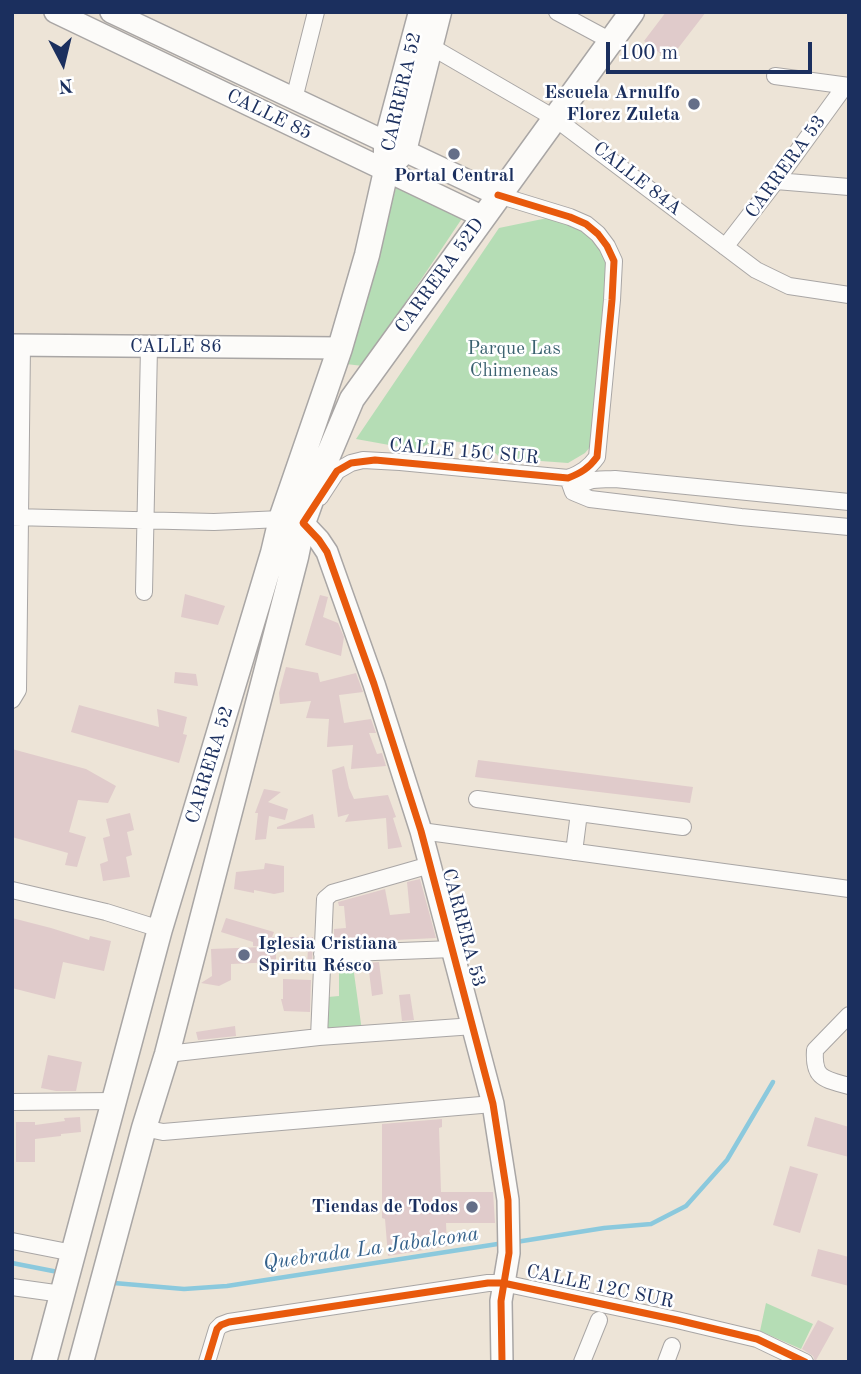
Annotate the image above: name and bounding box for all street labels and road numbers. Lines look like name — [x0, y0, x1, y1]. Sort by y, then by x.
street label: CARRERA 52 — [377, 30, 427, 154]
street label: CALLE 85 — [223, 85, 315, 145]
street label: CARRERA 53 — [741, 111, 831, 223]
street label: CALLE 84A — [588, 137, 686, 221]
street label: CARRERA 52D — [391, 214, 489, 338]
street label: CALLE 86 — [130, 336, 222, 358]
street label: CALLE 15C SUR — [388, 434, 540, 470]
street label: CARRERA 52 — [181, 703, 239, 827]
street label: CARRERA 53 — [436, 866, 490, 990]
street label: CALLE 12C SUR — [524, 1260, 676, 1314]

